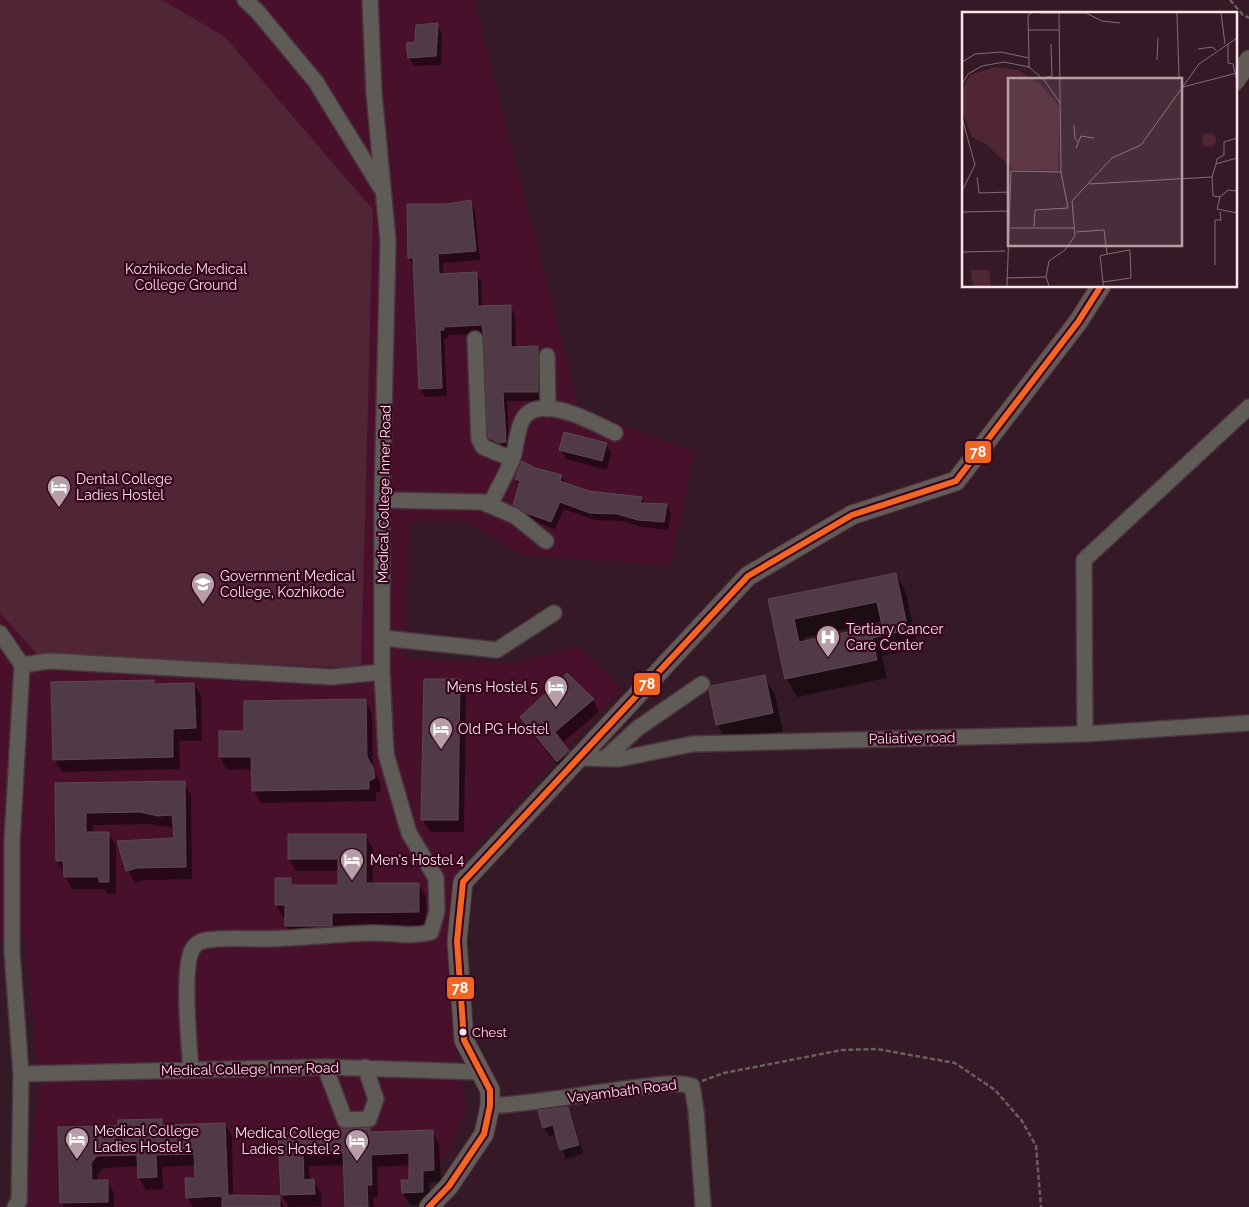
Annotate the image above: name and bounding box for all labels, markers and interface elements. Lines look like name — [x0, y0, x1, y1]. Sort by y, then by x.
inset map — [962, 12, 1236, 288]
park label: Kozhikode Medical College Ground — [125, 261, 247, 293]
street label: Medical College Inner Road — [374, 405, 394, 583]
line badge: 78 — [964, 440, 992, 464]
text: 78 — [970, 444, 986, 460]
place label: Dental College Ladies Hostel — [76, 471, 172, 503]
hotel icon: Dental College Ladies Hostel — [46, 474, 72, 508]
place label: Government Medical College, Kozhikode — [220, 568, 355, 600]
school or university icon: Government Medical College, Kozhikode — [190, 571, 216, 605]
place label: Tertiary Cancer Care Center — [846, 621, 943, 653]
hospital icon: Tertiary Cancer Care Center — [815, 624, 841, 658]
line badge: 78 — [633, 672, 661, 696]
hotel icon: Mens Hostel 5 — [543, 674, 569, 708]
text: 78 — [639, 676, 655, 692]
place label: Mens Hostel 5 — [446, 679, 538, 695]
hotel icon: Old PG Hostel — [428, 716, 454, 750]
place label: Old PG Hostel — [458, 721, 549, 737]
street label: Paliative road — [868, 729, 956, 747]
hotel icon: Men's Hostel 4 — [339, 847, 365, 881]
place label: Men's Hostel 4 — [370, 852, 464, 868]
line badge: 78 — [446, 976, 475, 1000]
text: 78 — [452, 980, 468, 996]
place label: Chest — [472, 1025, 507, 1040]
marker: Chest — [458, 1027, 468, 1037]
street label: Medical College Inner Road — [161, 1059, 339, 1079]
street label: Vayambath Road — [566, 1076, 678, 1106]
place label: Medical College Ladies Hostel 1 — [94, 1123, 199, 1155]
place label: Medical College Ladies Hostel 2 — [235, 1125, 340, 1157]
hotel icon: Medical College Ladies Hostel 1 — [64, 1126, 90, 1160]
hotel icon: Medical College Ladies Hostel 2 — [344, 1128, 370, 1162]

